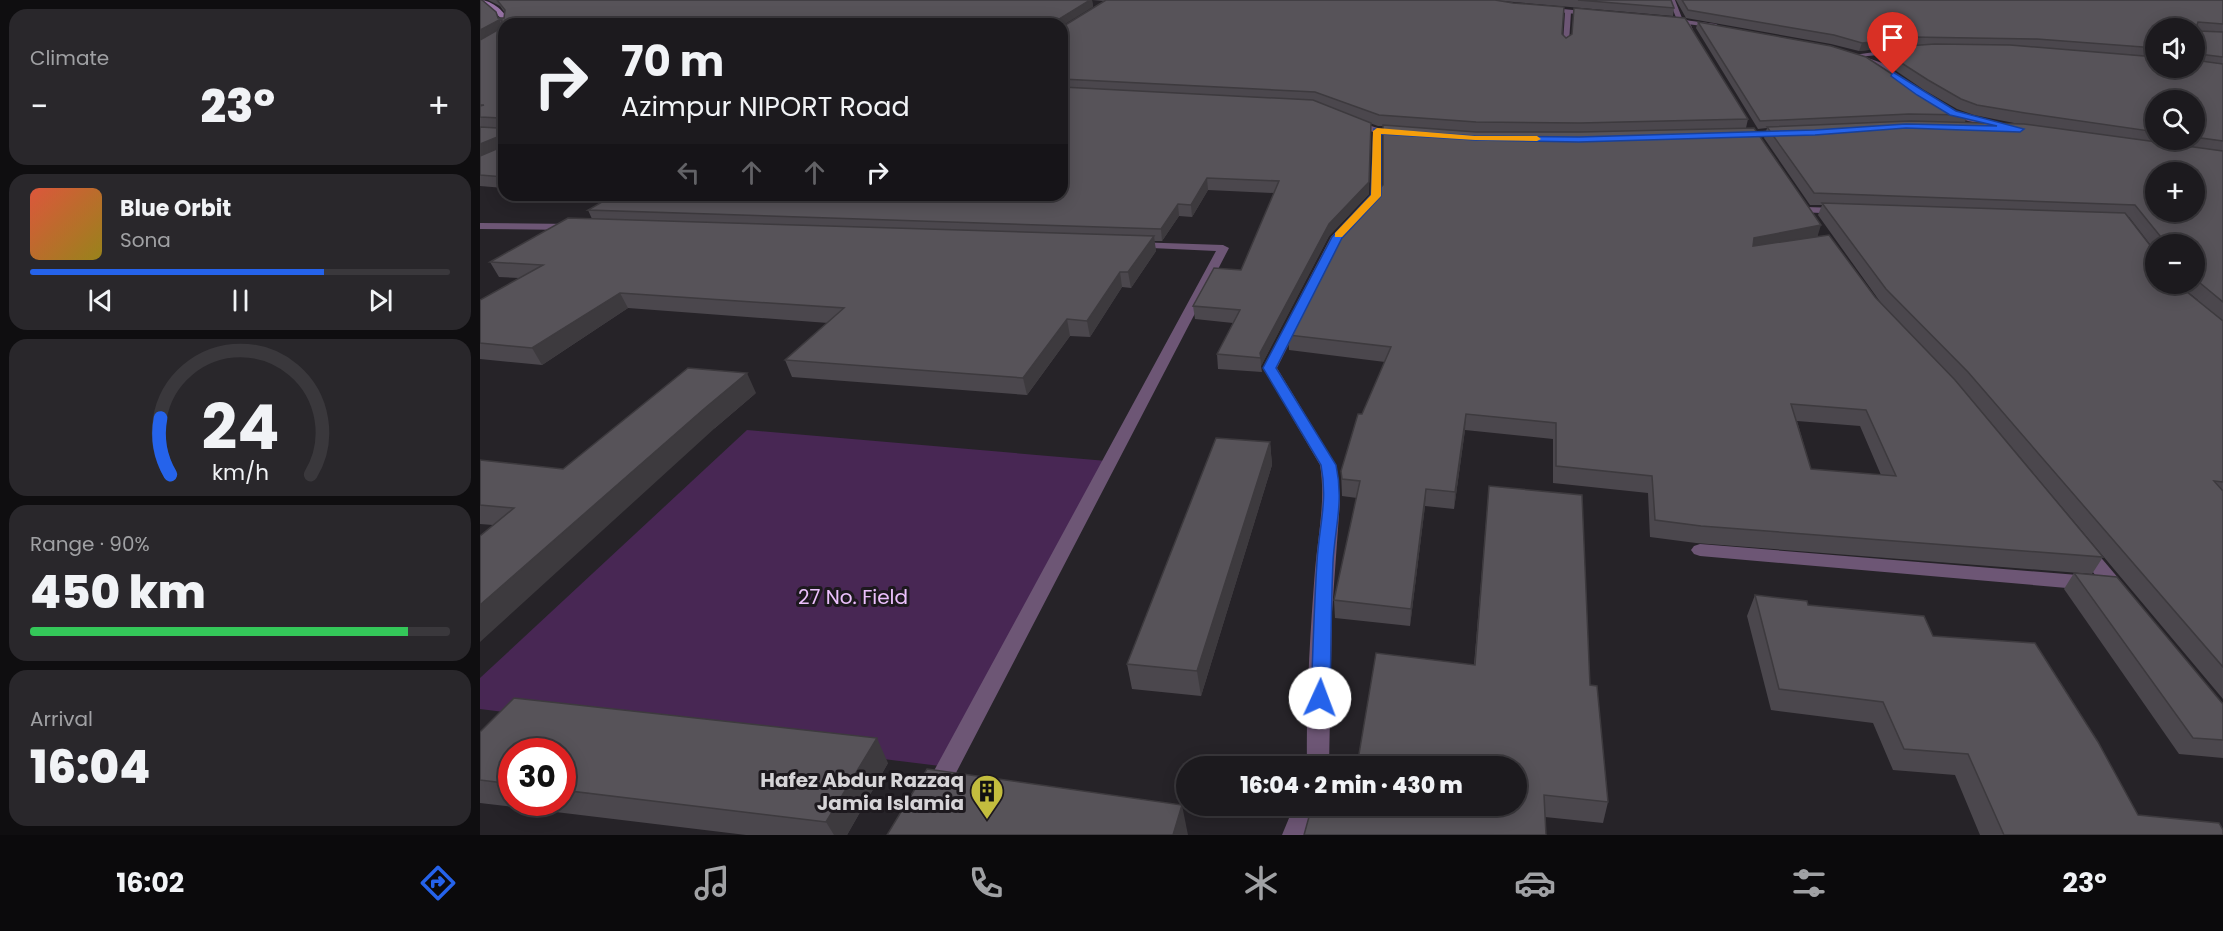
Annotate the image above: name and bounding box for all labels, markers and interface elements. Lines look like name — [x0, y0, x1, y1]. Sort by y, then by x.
pin — [1867, 12, 1918, 74]
map controls — [2145, 18, 2205, 294]
button: sound — [2145, 18, 2205, 78]
icon: arrive — [1876, 21, 1909, 54]
text: 70 m — [621, 32, 724, 91]
icon: right — [522, 42, 600, 120]
text: Climate — [30, 44, 109, 72]
text: 23° — [200, 75, 275, 138]
text: − — [30, 83, 48, 130]
text: + — [427, 83, 450, 130]
text: Azimpur NIPORT Road — [621, 88, 910, 125]
button: search — [2145, 90, 2205, 150]
icon: left — [672, 156, 705, 189]
icon: ahead — [735, 156, 768, 189]
icon: ahead — [798, 156, 831, 189]
icon: right — [861, 156, 894, 189]
button: + — [2145, 162, 2205, 222]
text: Blue Orbit — [120, 193, 231, 224]
text: Sona — [120, 226, 171, 254]
button: − — [2145, 234, 2205, 294]
icon: previous — [84, 284, 117, 317]
icon: pause — [224, 284, 257, 317]
icon: next — [364, 284, 397, 317]
text: 24 — [201, 383, 279, 471]
text: km/h — [211, 457, 269, 488]
text: Range · 90% — [30, 530, 150, 558]
text: 450 km — [30, 561, 206, 624]
park label: 27 No. Field — [798, 583, 908, 611]
position arrow — [1288, 666, 1352, 730]
text: Arrival — [30, 705, 93, 733]
text: 16:04 — [30, 736, 150, 799]
speed limit sign: 30 — [498, 738, 576, 816]
place label: Hafez Abdur Razzaq Jamia Islamia — [760, 766, 964, 817]
text: 16:04 · 2 min · 430 m — [1240, 770, 1463, 801]
building icon: Hafez Abdur Razzaq Jamia Islamia — [969, 773, 1005, 820]
icon: directions — [417, 862, 459, 904]
icon: music — [691, 862, 733, 904]
icon: phone — [965, 862, 1007, 904]
icon: climate — [1240, 862, 1282, 904]
icon: car — [1514, 862, 1556, 904]
icon: filters — [1788, 862, 1830, 904]
text: 16:02 — [116, 864, 184, 901]
text: 23° — [2063, 864, 2107, 901]

